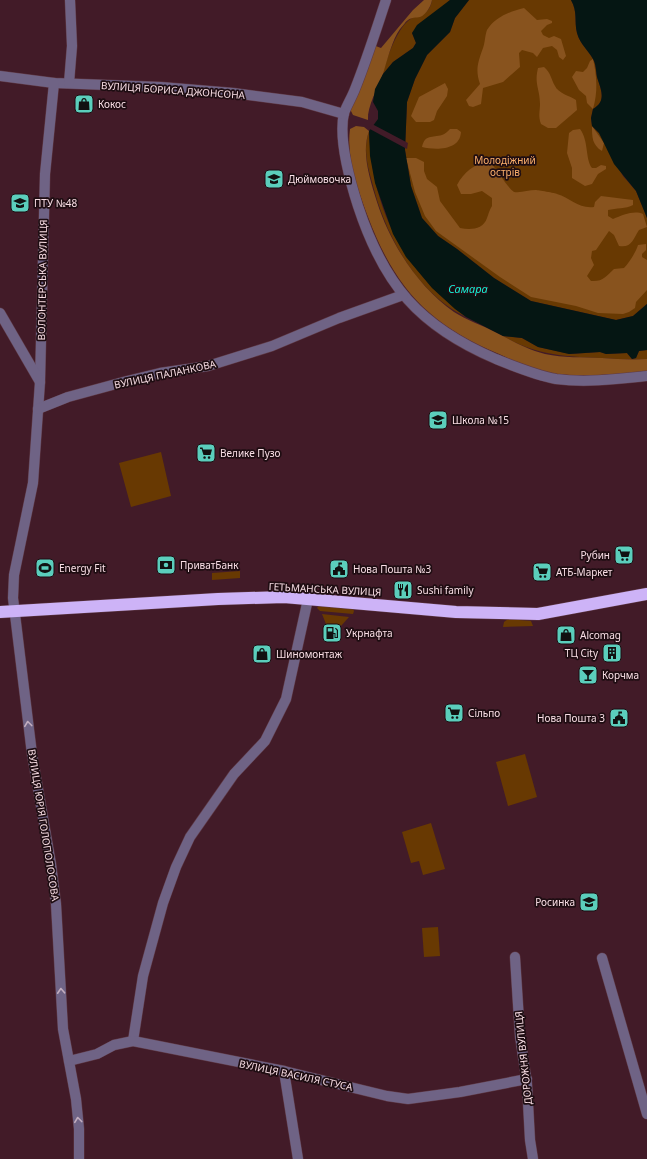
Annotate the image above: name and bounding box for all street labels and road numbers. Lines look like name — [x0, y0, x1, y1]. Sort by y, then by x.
street label: ВУЛИЦЯ БОРИСА ДЖОНСОНА — [101, 78, 246, 102]
street label: ВОЛОНТЕРСЬКА ВУЛИЦЯ — [34, 219, 50, 341]
street label: ВУЛИЦЯ ПАЛАНКОВА — [113, 356, 218, 392]
street label: ГЕТЬМАНСЬКА ВУЛИЦЯ — [268, 579, 382, 599]
street label: ВУЛИЦЯ ЮРІЯ ГОЛОПОЛОСОВА — [25, 748, 63, 903]
street label: ДОРОЖНЯ ВУЛИЦЯ — [511, 1011, 535, 1105]
street label: ВУЛИЦЯ ВАСИЛЯ СТУСА — [238, 1056, 355, 1094]

